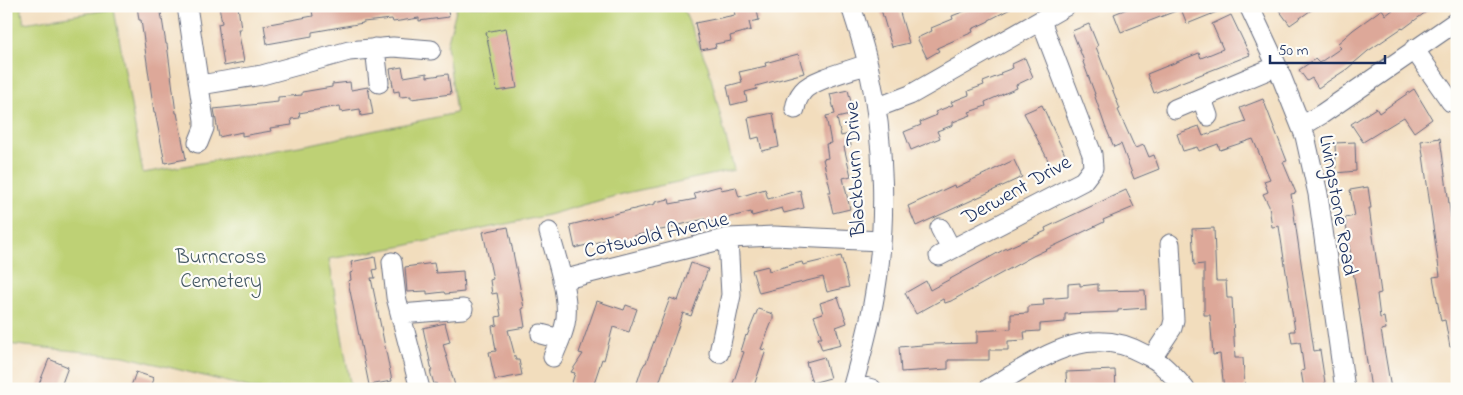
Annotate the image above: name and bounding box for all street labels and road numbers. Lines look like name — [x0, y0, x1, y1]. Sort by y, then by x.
street label: Blackburn Drive — [837, 100, 875, 238]
street label: Livingstone Road — [1308, 133, 1364, 279]
street label: Derwent Drive — [956, 148, 1078, 234]
street label: Cotswold Avenue — [581, 205, 732, 267]

